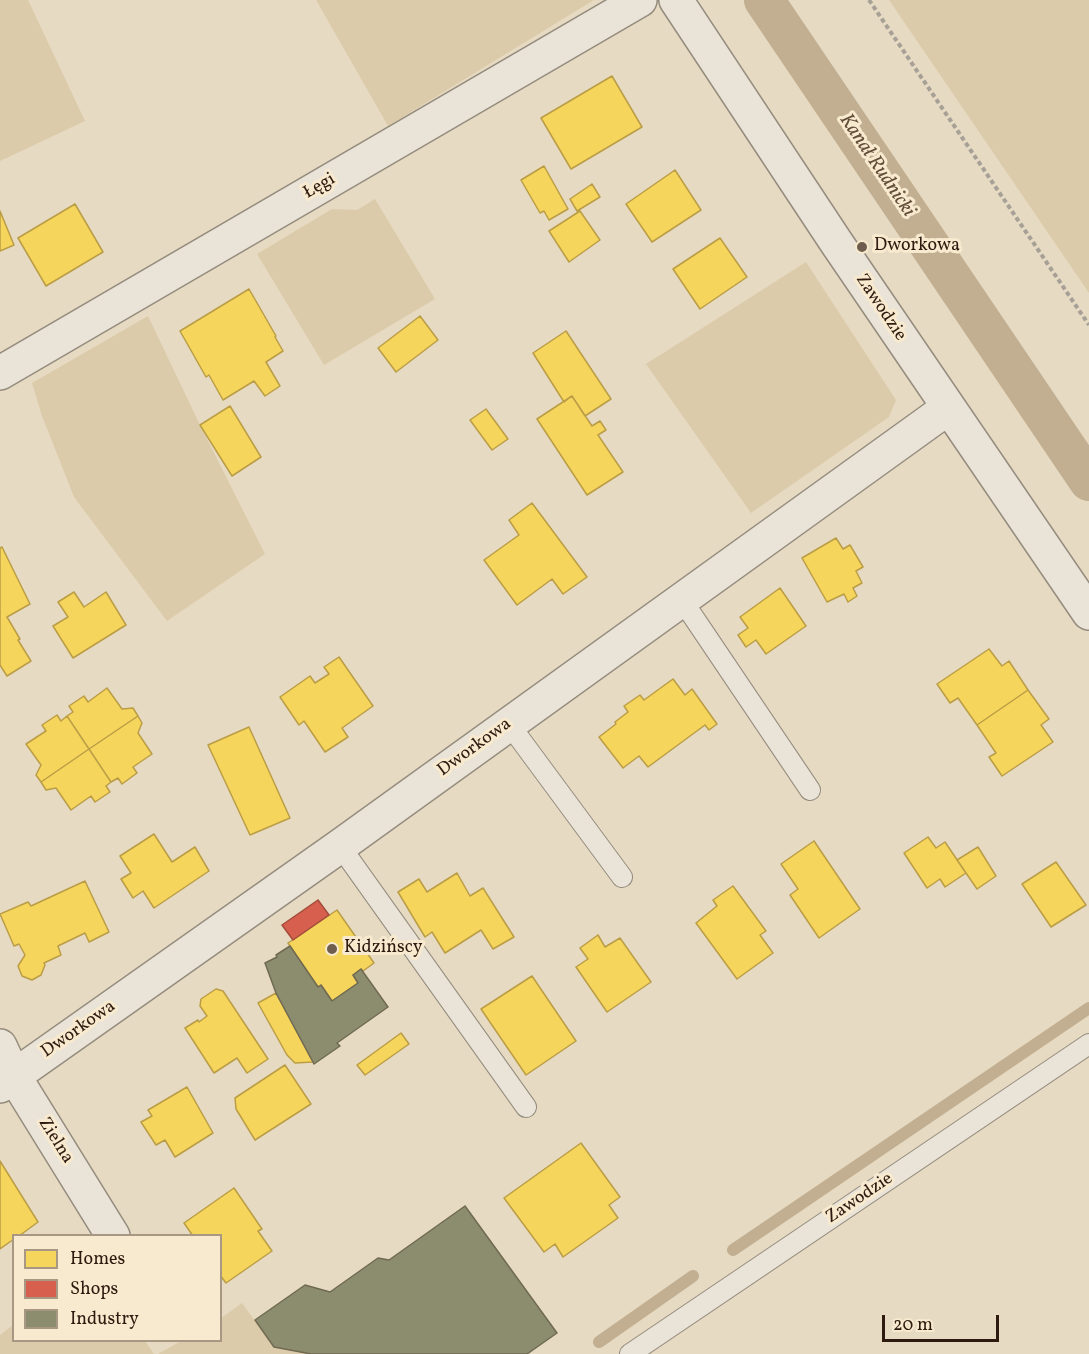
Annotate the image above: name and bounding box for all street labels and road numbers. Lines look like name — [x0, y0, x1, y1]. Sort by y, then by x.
street label: Łęgi — [300, 169, 340, 205]
street label: Zawodzie — [850, 270, 910, 346]
street label: Dworkowa — [434, 714, 516, 782]
street label: Dworkowa — [38, 997, 120, 1063]
street label: Zielna — [32, 1114, 78, 1168]
street label: Zawodzie — [822, 1169, 898, 1229]

